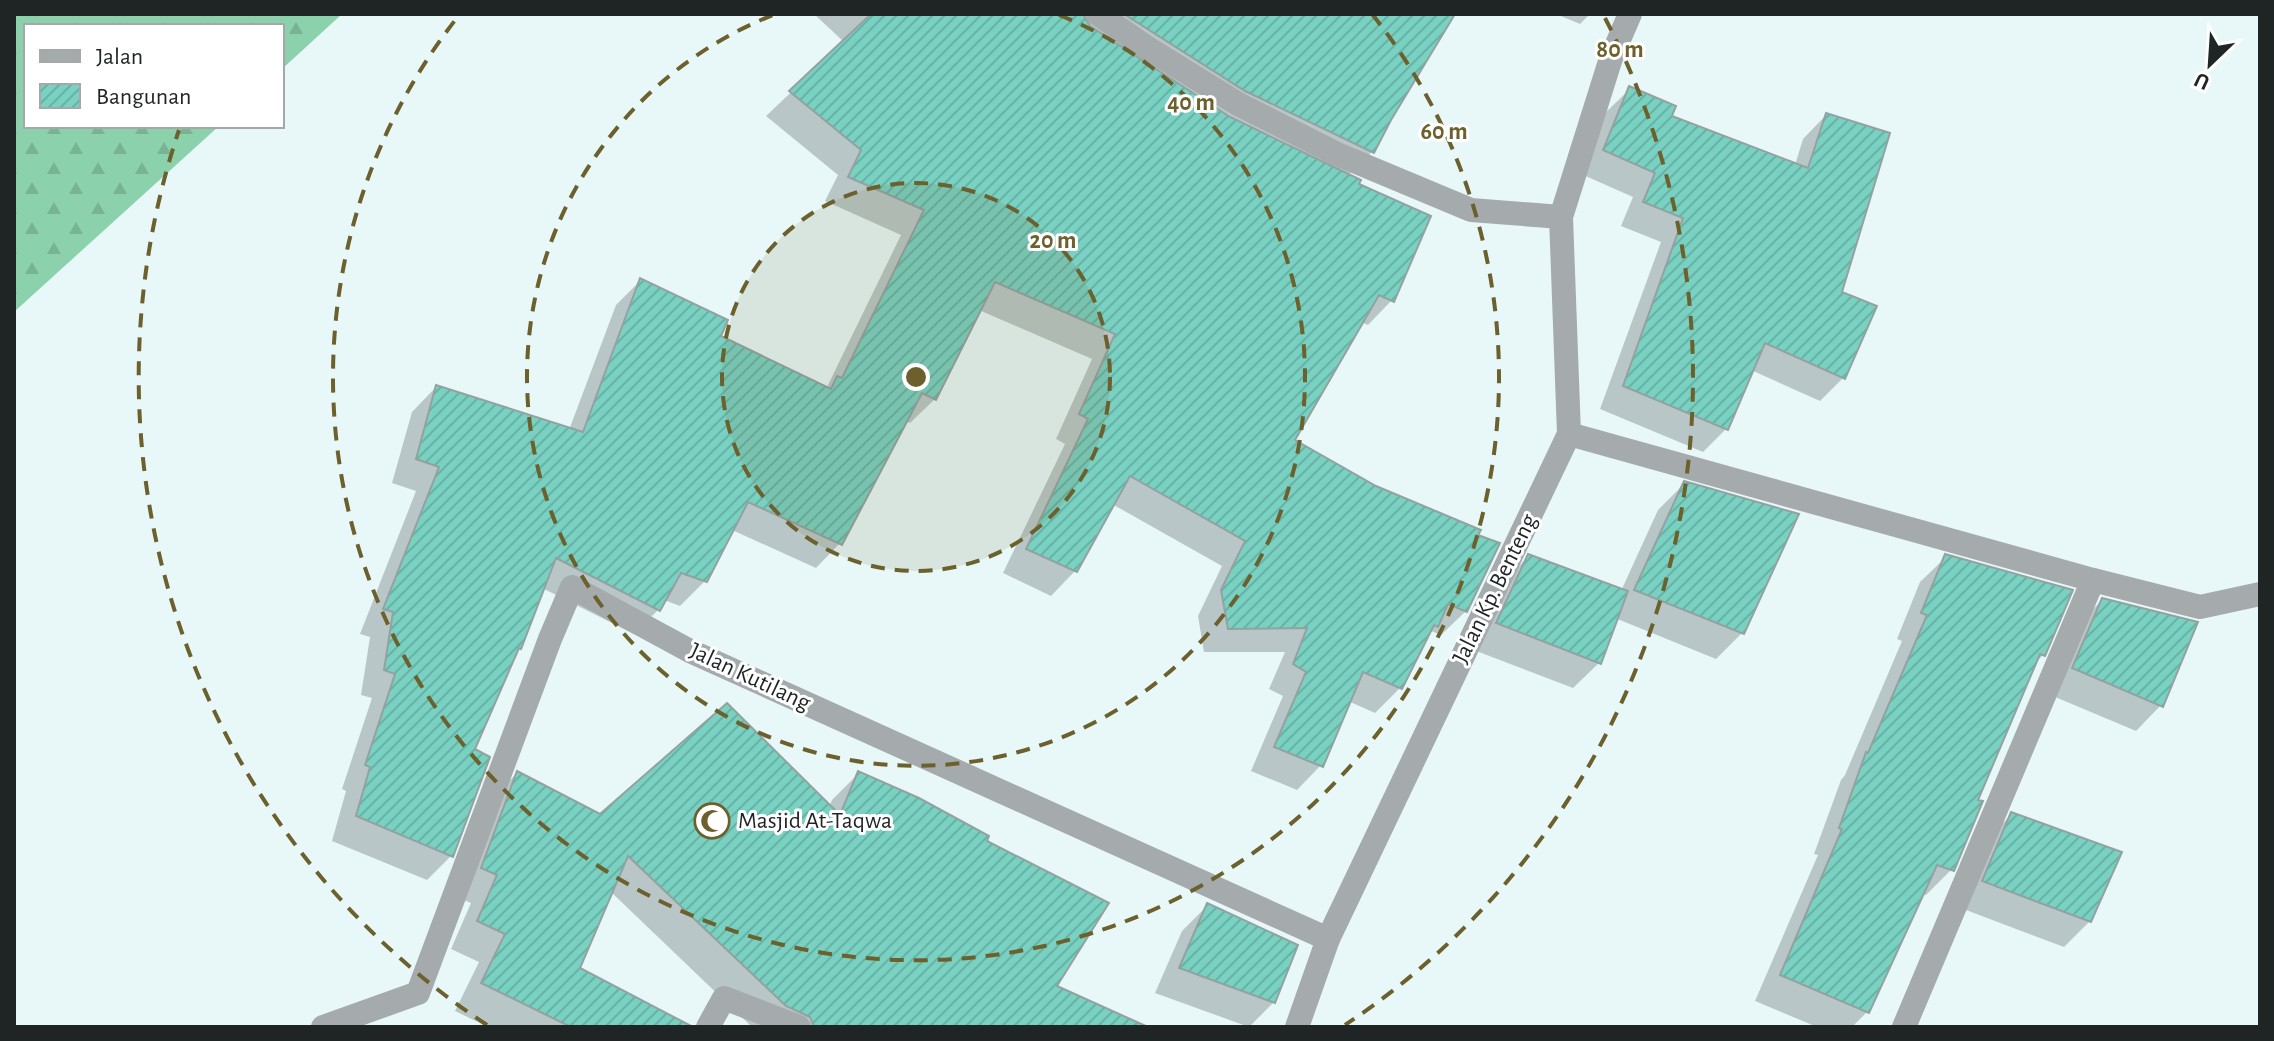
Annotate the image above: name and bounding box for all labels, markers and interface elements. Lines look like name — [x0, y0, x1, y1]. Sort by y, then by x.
legend — [24, 24, 284, 128]
north arrow — [2170, 24, 2250, 104]
text: 80 m — [1596, 38, 1644, 62]
text: Jalan — [96, 45, 143, 69]
text: U — [2191, 68, 2213, 94]
text: Bangunan — [96, 85, 191, 109]
text: 40 m — [1167, 91, 1215, 115]
text: 60 m — [1420, 120, 1468, 144]
text: 20 m — [1030, 229, 1076, 253]
centre of rings — [902, 363, 930, 391]
street label: Jalan Kp. Benteng — [1448, 510, 1542, 668]
street label: Jalan Kutilang — [686, 639, 814, 716]
mosque icon: Masjid At-Taqwa — [693, 802, 731, 840]
place label: Masjid At-Taqwa — [738, 809, 892, 833]

